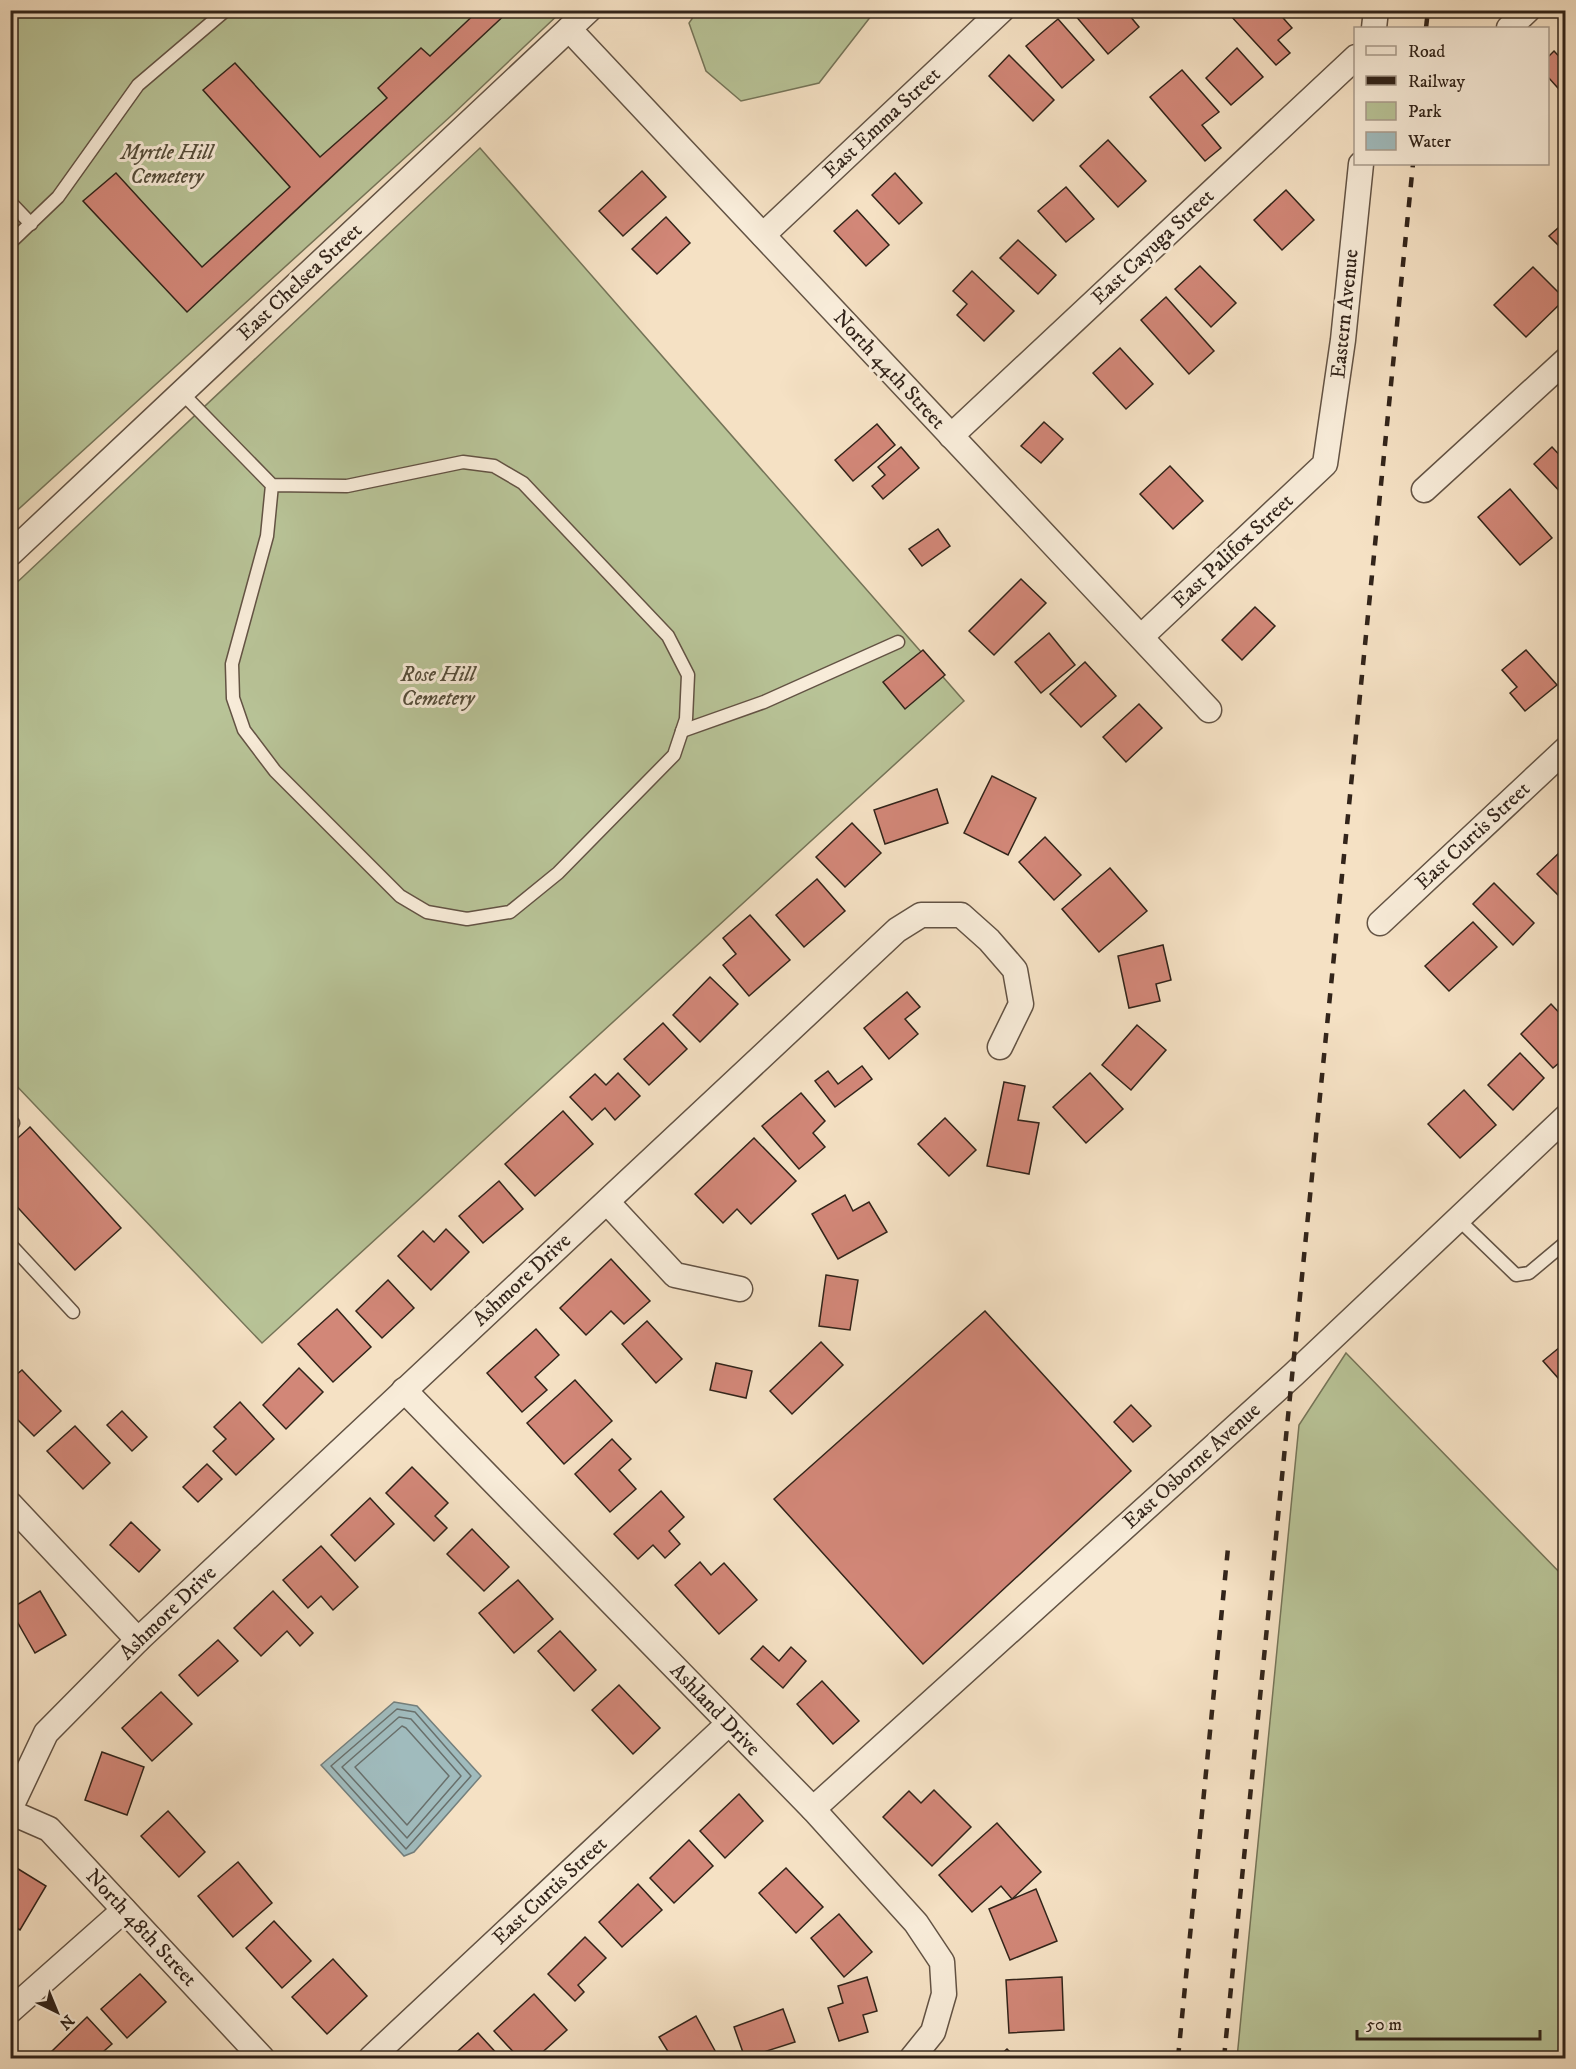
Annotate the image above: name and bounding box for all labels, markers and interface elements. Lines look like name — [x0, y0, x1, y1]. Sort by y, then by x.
legend — [1354, 27, 1549, 165]
text: Road — [1408, 41, 1445, 63]
street label: East Emma Street — [818, 62, 946, 184]
text: Railway — [1408, 71, 1466, 93]
text: Park — [1408, 101, 1442, 123]
text: Water — [1407, 131, 1451, 153]
park label: Myrtle Hill Cemetery — [119, 140, 216, 190]
street label: East Cayuga Street — [1086, 183, 1220, 310]
street label: East Chelsea Street — [232, 217, 368, 346]
street label: Eastern Avenue — [1325, 248, 1365, 380]
street label: North 44th Street — [827, 305, 951, 435]
street label: East Palifox Street — [1167, 488, 1299, 614]
park label: Rose Hill Cemetery — [400, 662, 478, 712]
street label: East Curtis Street — [1410, 776, 1536, 896]
street label: Ashmore Drive — [467, 1228, 577, 1332]
street label: East Osborne Avenue — [1118, 1397, 1266, 1535]
street label: Ashmore Drive — [114, 1560, 222, 1666]
street label: Ashland Drive — [664, 1658, 766, 1762]
street label: East Curtis Street — [487, 1831, 613, 1951]
street label: North 48th Street — [80, 1864, 202, 1992]
north arrow — [27, 1982, 87, 2042]
scale bar — [1357, 2003, 1540, 2041]
text: N — [55, 2010, 78, 2034]
text: 50 m — [1366, 2014, 1402, 2036]

